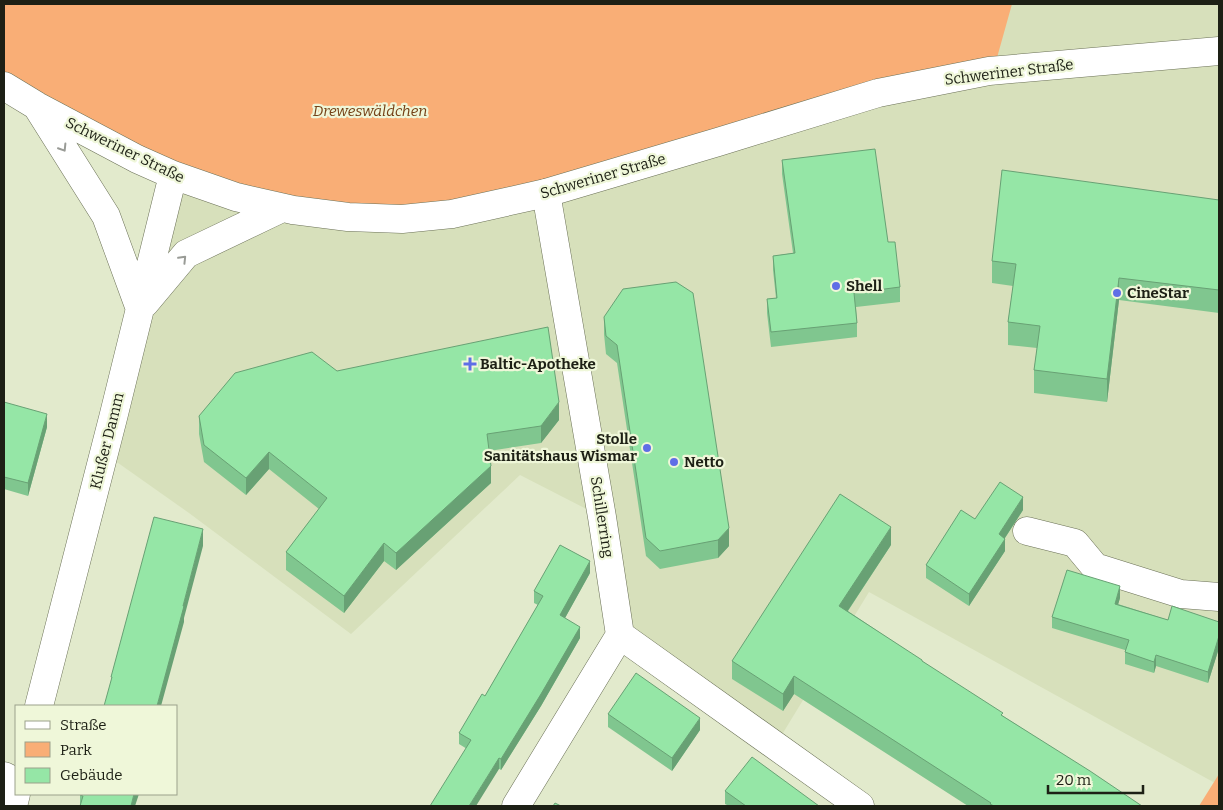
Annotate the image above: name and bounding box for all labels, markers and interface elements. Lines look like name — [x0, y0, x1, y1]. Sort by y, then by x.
street label: Schweriner Straße — [944, 55, 1074, 89]
park label: Dreweswäldchen — [313, 102, 427, 120]
street label: Schweriner Straße — [63, 113, 187, 187]
one-way arrow — [56, 142, 66, 151]
street label: Schweriner Straße — [538, 149, 668, 203]
one-way arrow — [177, 256, 186, 265]
place label: Shell — [846, 277, 882, 295]
marker: Shell — [830, 280, 842, 292]
place label: CineStar — [1127, 284, 1189, 302]
marker: CineStar — [1111, 287, 1123, 299]
place label: Baltic-Apotheke — [480, 355, 596, 373]
marker: Baltic-Apotheke — [464, 358, 476, 370]
street label: Klußer Damm — [86, 390, 128, 491]
place label: Stolle Sanitätshaus Wismar — [484, 430, 637, 465]
marker: Stolle Sanitätshaus Wismar — [641, 442, 653, 454]
place label: Netto — [684, 453, 724, 471]
marker: Netto — [668, 456, 680, 468]
street label: Schillerring — [587, 475, 617, 559]
legend — [15, 705, 178, 795]
text: Straße — [60, 716, 106, 734]
text: Park — [60, 741, 92, 759]
scale bar — [1048, 762, 1143, 794]
text: Gebäude — [60, 766, 123, 784]
text: 20 m — [1056, 771, 1092, 789]

